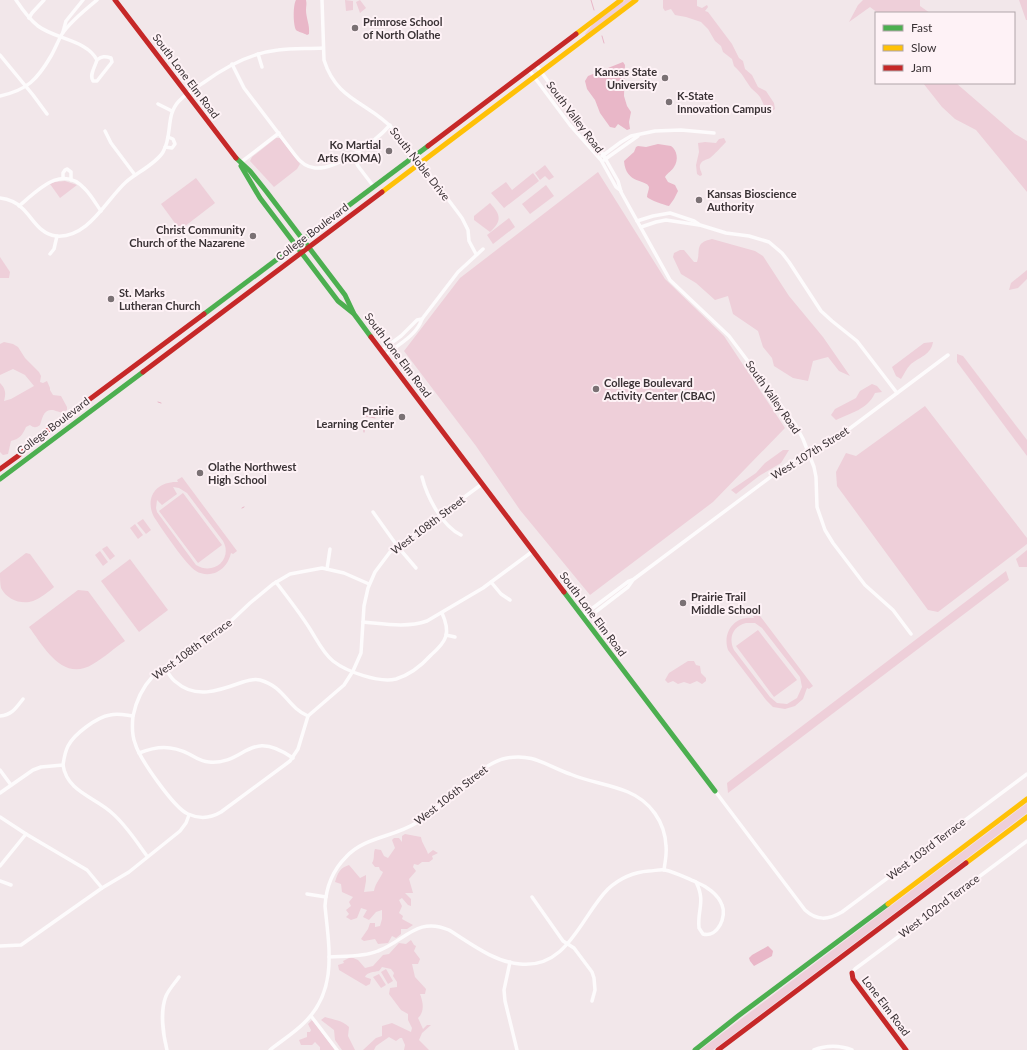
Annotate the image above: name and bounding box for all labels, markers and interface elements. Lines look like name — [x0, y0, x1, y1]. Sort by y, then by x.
legend — [875, 12, 1015, 84]
place label: Primrose School of North Olathe — [363, 15, 443, 41]
text: Fast — [911, 20, 933, 35]
marker: Primrose School of North Olathe — [350, 23, 360, 33]
street label: South Lone Elm Road — [150, 31, 222, 121]
text: Slow — [911, 40, 937, 55]
text: Jam — [911, 60, 932, 75]
place label: Kansas State University — [594, 65, 657, 91]
marker: Kansas State University — [660, 73, 670, 83]
street label: South Valley Road — [544, 78, 607, 155]
place label: K-State Innovation Campus — [677, 89, 772, 115]
marker: K-State Innovation Campus — [664, 97, 674, 107]
street label: South Noble Drive — [388, 125, 453, 203]
place label: Ko Martial Arts (KOMA) — [317, 138, 381, 164]
marker: Ko Martial Arts (KOMA) — [384, 146, 394, 156]
place label: Kansas Bioscience Authority — [706, 187, 797, 213]
marker: Kansas Bioscience Authority — [694, 195, 704, 205]
street label: College Boulevard — [273, 200, 351, 263]
place label: Christ Community Church of the Nazarene — [129, 223, 245, 249]
marker: Christ Community Church of the Nazarene — [248, 231, 258, 241]
place label: St. Marks Lutheran Church — [119, 286, 200, 312]
marker: St. Marks Lutheran Church — [106, 294, 116, 304]
street label: South Lone Elm Road — [362, 310, 434, 400]
street label: South Valley Road — [743, 358, 804, 436]
place label: College Boulevard Activity Center (CBAC) — [603, 376, 715, 402]
marker: College Boulevard Activity Center (CBAC) — [591, 384, 601, 394]
street label: College Boulevard — [14, 394, 92, 457]
place label: Prairie Learning Center — [316, 404, 395, 430]
marker: Prairie Learning Center — [397, 412, 407, 422]
street label: West 107th Street — [769, 423, 851, 482]
place label: Olathe Northwest High School — [208, 460, 297, 486]
marker: Olathe Northwest High School — [195, 468, 205, 478]
street label: West 108th Street — [388, 493, 467, 557]
street label: South Lone Elm Road — [557, 569, 629, 659]
place label: Prairie Trail Middle School — [691, 590, 761, 616]
marker: Prairie Trail Middle School — [678, 598, 688, 608]
street label: West 108th Terrace — [149, 615, 234, 682]
street label: West 106th Street — [412, 762, 490, 827]
street label: West 103rd Terrace — [884, 815, 968, 882]
street label: West 102nd Terrace — [896, 871, 982, 940]
street label: Lone Elm Road — [860, 973, 913, 1038]

